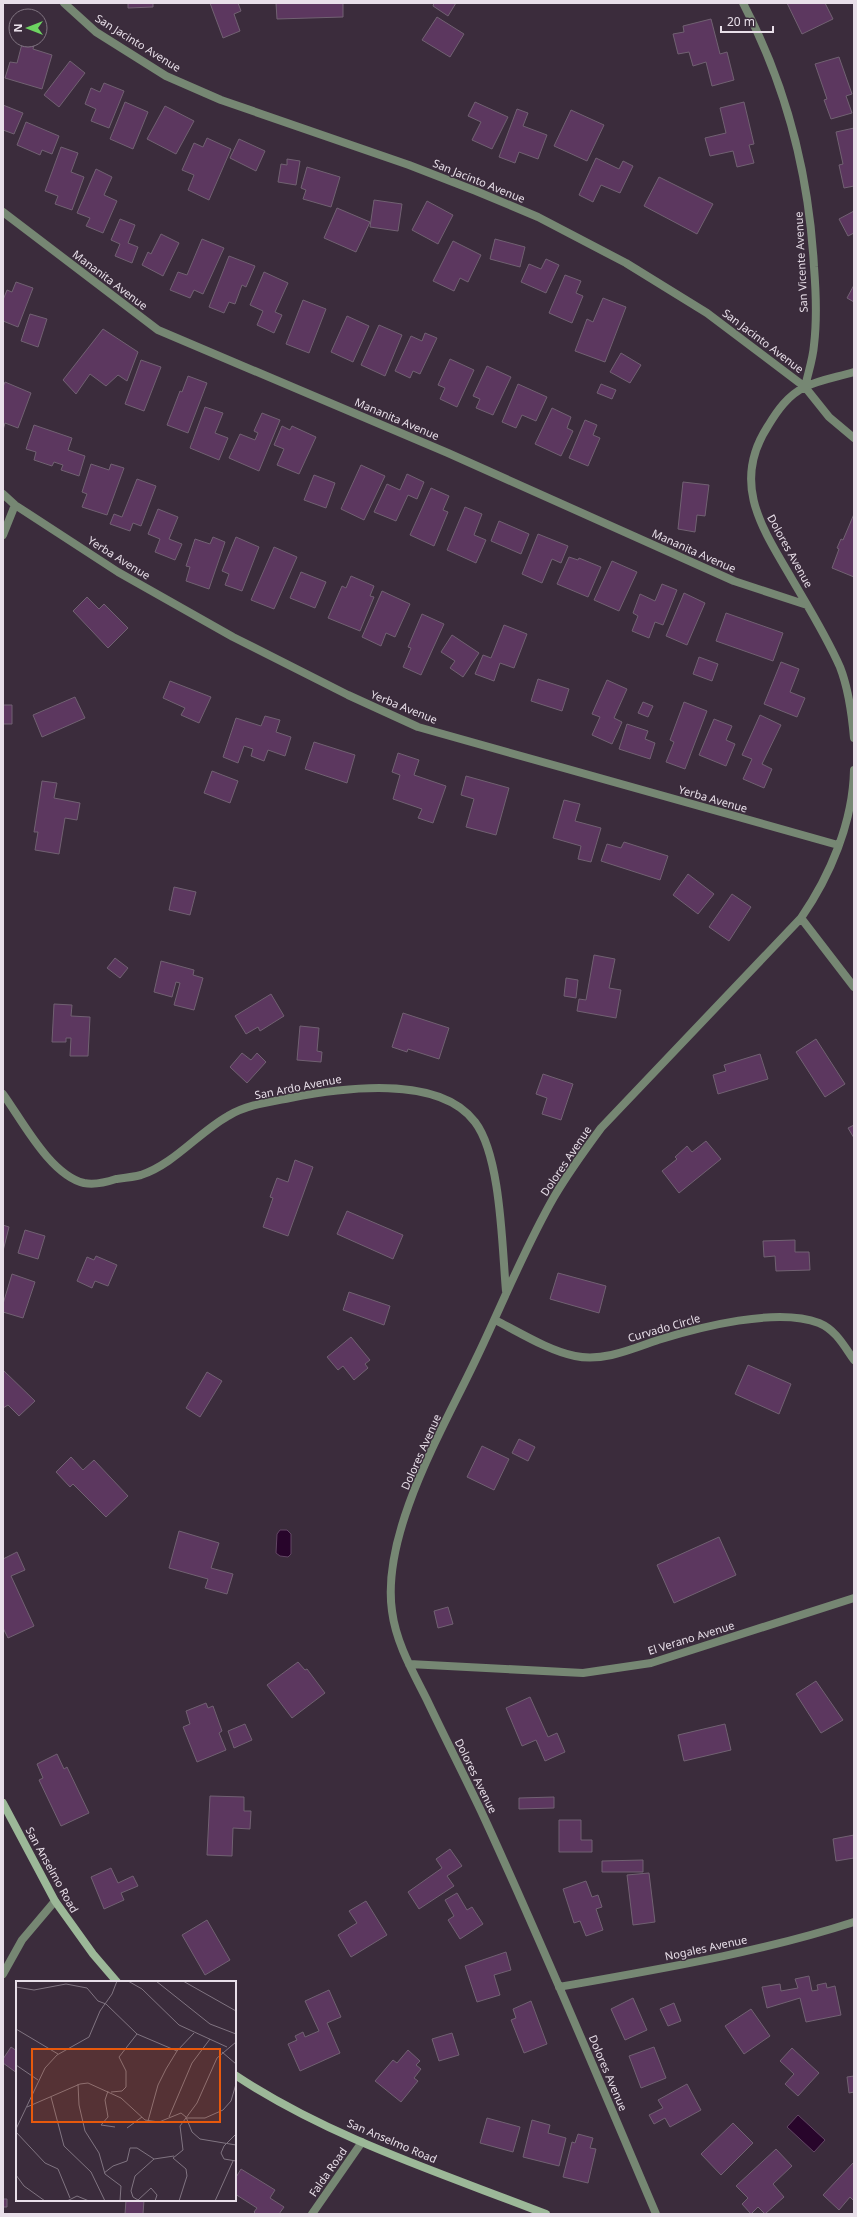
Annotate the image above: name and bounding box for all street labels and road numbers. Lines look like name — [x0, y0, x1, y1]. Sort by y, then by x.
street label: San Jacinto Avenue — [93, 10, 184, 75]
street label: San Jacinto Avenue — [431, 155, 527, 206]
street label: San Vicente Avenue — [790, 211, 811, 313]
street label: Mananita Avenue — [70, 246, 151, 313]
street label: San Jacinto Avenue — [720, 305, 807, 376]
street label: Mananita Avenue — [353, 394, 442, 443]
street label: Dolores Avenue — [764, 511, 817, 590]
street label: Mananita Avenue — [650, 525, 739, 576]
street label: Yerba Avenue — [85, 532, 153, 583]
street label: Yerba Avenue — [369, 686, 440, 727]
street label: Yerba Avenue — [677, 782, 749, 815]
street label: San Ardo Avenue — [253, 1071, 343, 1102]
street label: Dolores Avenue — [537, 1123, 595, 1199]
street label: Curvado Circle — [626, 1310, 702, 1345]
street label: Dolores Avenue — [397, 1412, 444, 1492]
street label: El Verano Avenue — [646, 1617, 736, 1658]
street label: Dolores Avenue — [452, 1736, 501, 1816]
street label: San Anselmo Road — [23, 1824, 82, 1915]
street label: Nogales Avenue — [663, 1931, 748, 1964]
street label: Dolores Avenue — [586, 2032, 631, 2113]
street label: San Anselmo Road — [345, 2115, 439, 2166]
street label: Falda Road — [305, 2144, 350, 2199]

